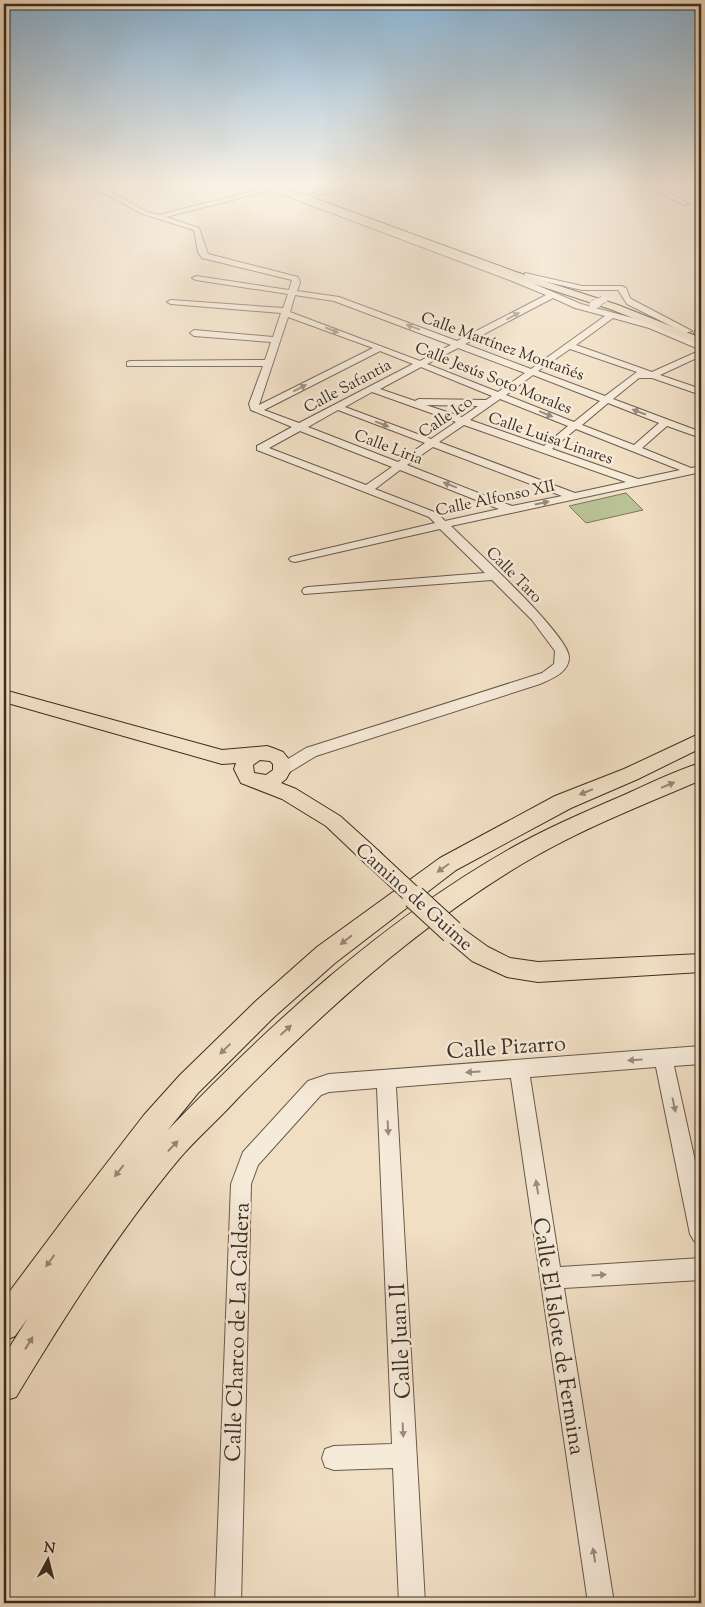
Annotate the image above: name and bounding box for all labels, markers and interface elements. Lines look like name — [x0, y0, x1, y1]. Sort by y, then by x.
street label: Calle Martínez Montañés — [417, 307, 587, 388]
one-way arrow — [505, 312, 520, 320]
one-way arrow — [405, 323, 420, 331]
one-way arrow — [325, 326, 340, 334]
street label: Calle Jesús Soto Morales — [411, 337, 575, 421]
street label: Calle Safantia — [300, 354, 397, 420]
one-way arrow — [293, 384, 307, 392]
street label: Calle Ico — [415, 391, 478, 445]
street label: Calle Luisa Linares — [485, 407, 616, 472]
one-way arrow — [632, 407, 646, 415]
one-way arrow — [539, 411, 554, 418]
one-way arrow — [375, 420, 390, 428]
street label: Calle Liria — [351, 425, 426, 472]
street label: Calle Alfonso XII — [434, 476, 557, 523]
one-way arrow — [443, 481, 457, 489]
one-way arrow — [535, 499, 550, 507]
street label: Calle Taro — [480, 542, 547, 609]
one-way arrow — [661, 781, 676, 789]
one-way arrow — [578, 788, 593, 796]
street label: Camino de Guime — [349, 838, 478, 958]
one-way arrow — [436, 863, 449, 873]
one-way arrow — [340, 934, 353, 945]
one-way arrow — [279, 1025, 292, 1036]
street label: Calle Pizarro — [445, 1029, 567, 1069]
one-way arrow — [219, 1042, 231, 1054]
one-way arrow — [627, 1056, 643, 1064]
one-way arrow — [465, 1069, 481, 1077]
one-way arrow — [670, 1098, 678, 1114]
one-way arrow — [385, 1120, 393, 1136]
one-way arrow — [167, 1140, 179, 1152]
one-way arrow — [113, 1164, 124, 1177]
one-way arrow — [532, 1179, 540, 1195]
street label: Calle Charco de La Caldera — [218, 1202, 260, 1462]
street label: Calle El Islote de Fermina — [522, 1215, 592, 1457]
one-way arrow — [45, 1254, 55, 1268]
one-way arrow — [592, 1271, 608, 1279]
street label: Calle Juan II — [383, 1282, 421, 1400]
one-way arrow — [25, 1337, 34, 1350]
one-way arrow — [400, 1422, 408, 1438]
north arrow — [22, 1534, 72, 1584]
text: N — [43, 1538, 56, 1560]
one-way arrow — [589, 1547, 597, 1563]

